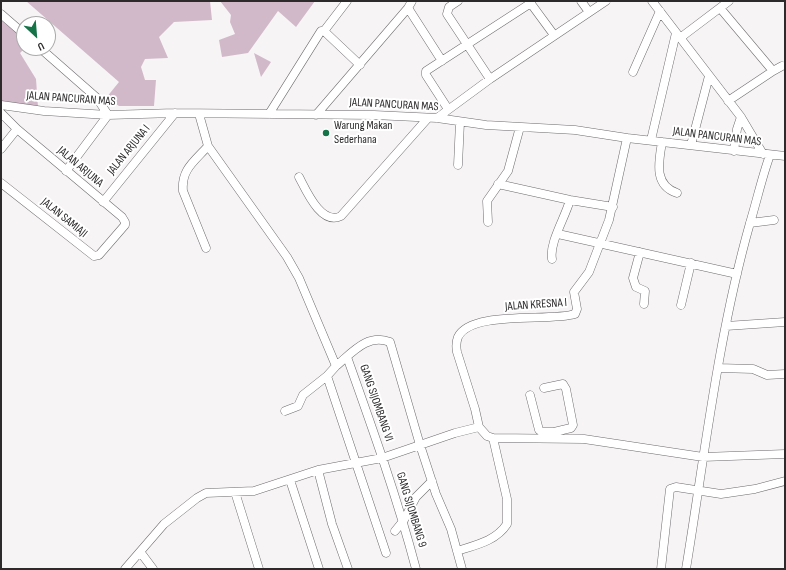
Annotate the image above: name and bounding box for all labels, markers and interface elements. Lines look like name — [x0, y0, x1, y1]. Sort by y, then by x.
north arrow — [16, 16, 56, 56]
text: U — [36, 39, 46, 53]
street label: JALAN PANCURAN MAS — [26, 89, 116, 109]
street label: JALAN PANCURAN MAS — [349, 95, 439, 115]
place label: Warung Makan Sederhana — [334, 119, 392, 147]
street label: JALAN ARJUNA I — [105, 122, 153, 178]
street label: JALAN PANCURAN MAS — [672, 124, 762, 150]
marker: Warung Makan Sederhana — [321, 128, 331, 138]
street label: JALAN ARJUNA — [54, 144, 106, 190]
street label: JALAN SAMIAJI — [38, 195, 90, 241]
street label: JALAN KRESNA I — [505, 296, 567, 314]
street label: GANG SIJOMBANG VI — [356, 363, 396, 443]
street label: GANG SIJOMBANG 9 — [393, 471, 429, 549]

